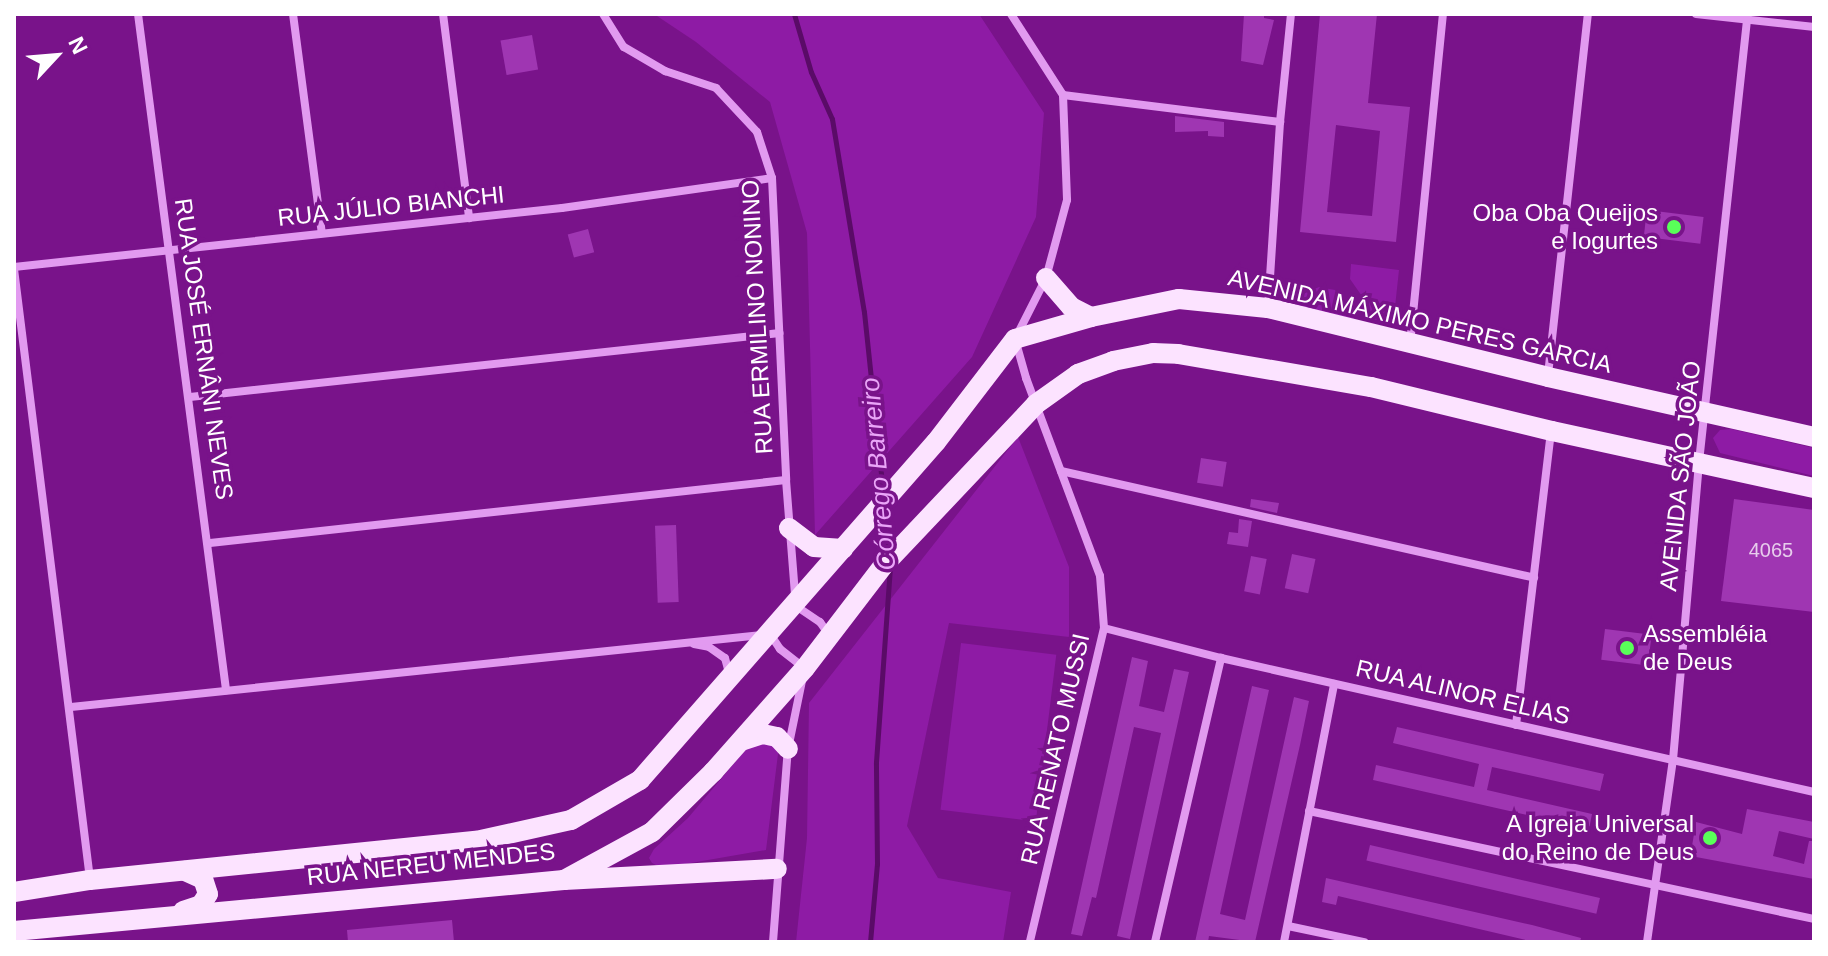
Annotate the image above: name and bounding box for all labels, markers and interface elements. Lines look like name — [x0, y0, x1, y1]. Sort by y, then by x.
north arrow — [16, 16, 96, 96]
text: N — [63, 33, 93, 58]
street label: RUA ERMILINO NONINO — [735, 178, 779, 456]
street label: RUA JÚLIO BIANCHI — [275, 180, 507, 232]
street label: RUA JOSÉ ERNÂNI NEVES — [168, 196, 240, 502]
place label: Oba Oba Queijos e Iogurtes — [1473, 199, 1658, 255]
marker: Oba Oba Queijos e Iogurtes — [1665, 218, 1683, 236]
street label: AVENIDA MÁXIMO PERES GARCIA — [1225, 263, 1615, 379]
street label: AVENIDA SÃO JOÃO — [1654, 359, 1706, 593]
water label: Córrego Barreiro — [855, 376, 903, 572]
house number: 4065 — [1749, 538, 1793, 562]
place label: Assembléia de Deus — [1643, 620, 1767, 676]
street label: RUA RENATO MUSSI — [1014, 630, 1096, 868]
marker: Assembléia de Deus — [1618, 639, 1636, 657]
street label: RUA ALINOR ELIAS — [1352, 653, 1574, 731]
place label: A Igreja Universal do Reino de Deus — [1502, 810, 1694, 866]
marker: A Igreja Universal do Reino de Deus — [1701, 829, 1719, 847]
street label: RUA NEREU MENDES — [305, 837, 557, 891]

